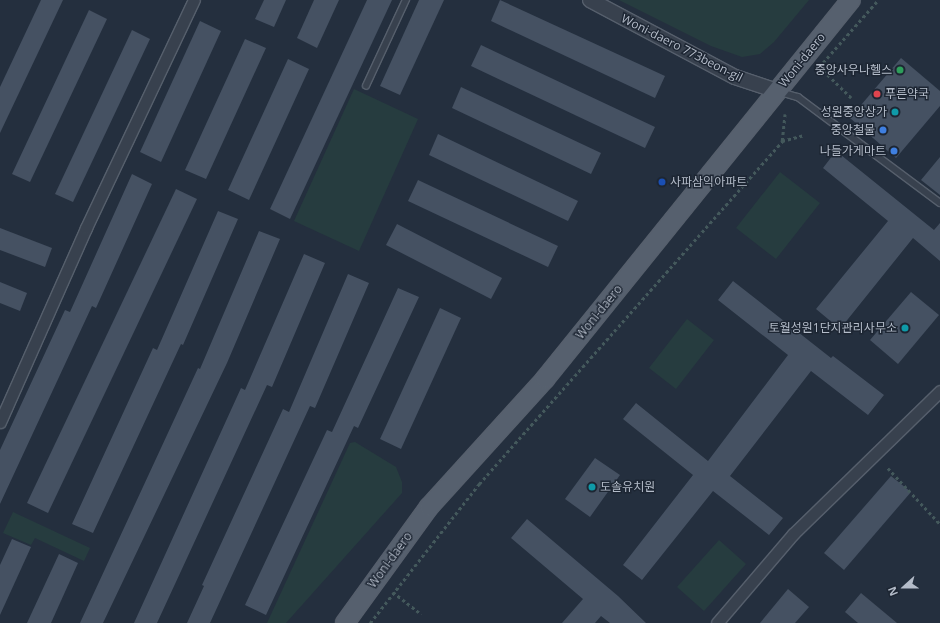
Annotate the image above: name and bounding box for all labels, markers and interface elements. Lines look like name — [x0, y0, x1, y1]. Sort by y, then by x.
street label: Woni-daero 773beon-gil — [619, 11, 745, 85]
street label: Woni-daero — [776, 30, 828, 90]
place label: 중앙사우나헬스 — [815, 63, 892, 77]
marker: 중앙사우나헬스 — [895, 65, 905, 75]
place label: 푸른약국 — [885, 87, 929, 101]
marker: 푸른약국 — [872, 89, 882, 99]
place label: 성원중앙상가 — [821, 105, 887, 119]
marker: 성원중앙상가 — [890, 107, 900, 117]
place label: 중앙철물 — [831, 123, 875, 137]
marker: 중앙철물 — [878, 125, 888, 135]
place label: 나들가게마트 — [820, 144, 886, 158]
marker: 나들가게마트 — [889, 146, 899, 156]
place label: 사파삼익아파트 — [670, 175, 747, 189]
marker: 사파삼익아파트 — [657, 177, 667, 187]
street label: Woni-daero — [573, 282, 625, 342]
place label: 토월성원1단지관리사무소 — [769, 321, 897, 335]
marker: 토월성원1단지관리사무소 — [900, 323, 910, 333]
place label: 도솔유치원 — [600, 480, 655, 494]
marker: 도솔유치원 — [587, 482, 597, 492]
street label: Woni-daero — [365, 529, 415, 591]
north arrow — [884, 567, 924, 607]
text: N — [884, 585, 901, 598]

